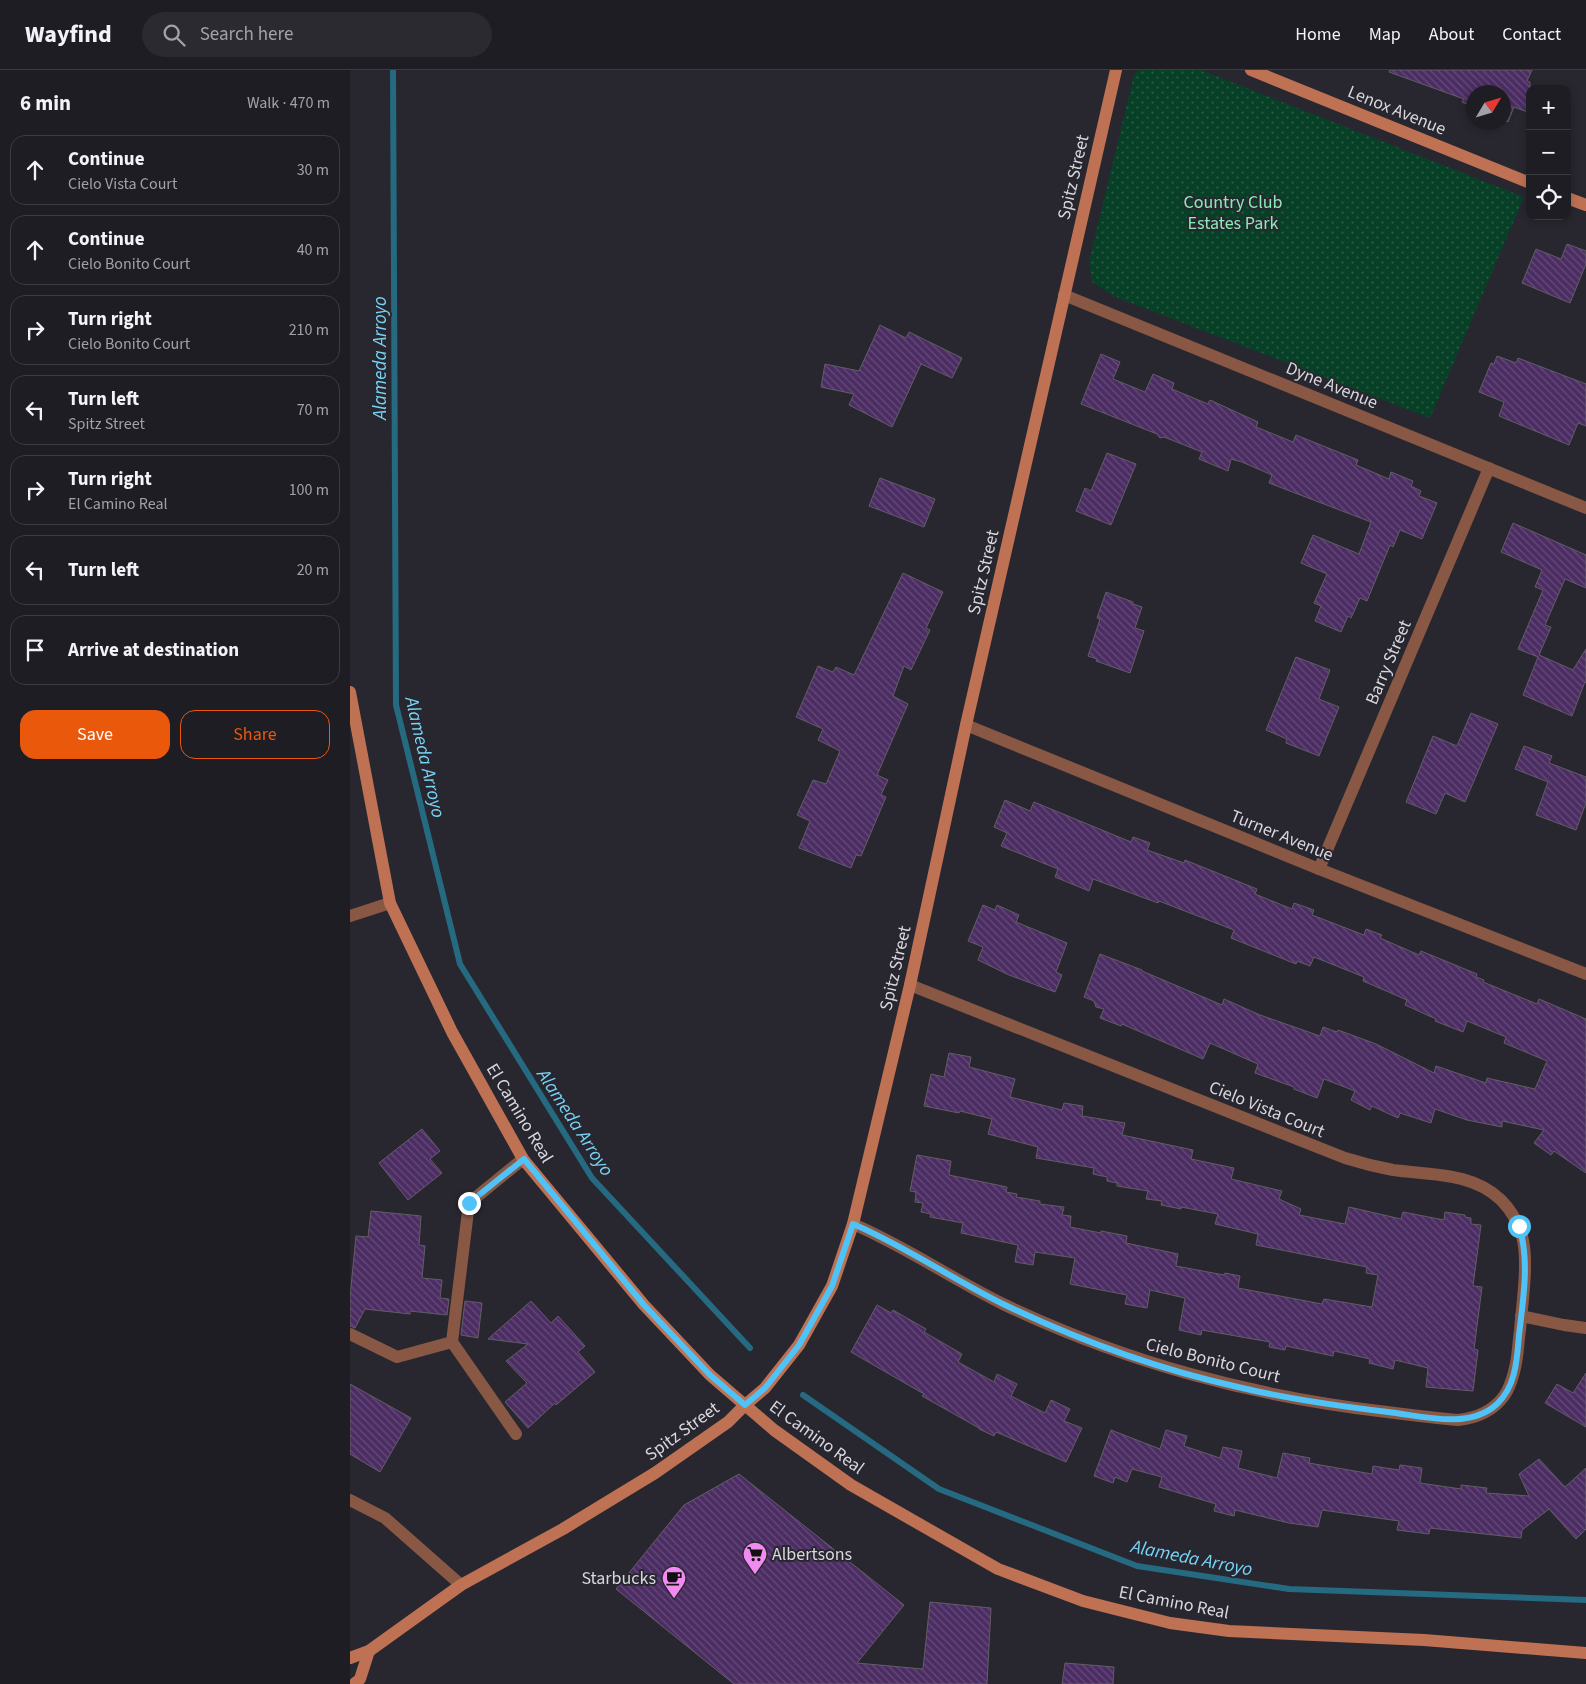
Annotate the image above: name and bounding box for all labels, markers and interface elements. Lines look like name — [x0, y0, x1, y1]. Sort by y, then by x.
search box — [142, 12, 492, 57]
text: Wayfind — [25, 17, 112, 52]
icon: search — [160, 21, 188, 49]
text: Search here — [200, 21, 293, 48]
text: Home — [1295, 22, 1341, 47]
text: Map — [1369, 22, 1401, 47]
text: About — [1429, 22, 1474, 47]
text: Contact — [1502, 22, 1561, 47]
street label: Lenox Avenue — [1344, 79, 1450, 142]
north arrow — [1466, 85, 1511, 130]
map controls — [1526, 85, 1571, 220]
button: + — [1526, 85, 1571, 130]
text: 6 min — [20, 88, 71, 118]
text: Walk · 470 m — [247, 92, 330, 114]
button: − — [1526, 130, 1571, 175]
street label: Spitz Street — [1052, 132, 1095, 222]
text: Continue — [68, 146, 145, 173]
icon: ahead — [21, 156, 49, 184]
text: 30 m — [297, 159, 329, 181]
text: Cielo Vista Court — [68, 173, 177, 195]
button: locate — [1526, 175, 1571, 220]
park label: Country Club Estates Park — [1183, 190, 1283, 236]
text: Continue — [68, 226, 145, 253]
icon: ahead — [21, 236, 49, 264]
text: 40 m — [297, 239, 329, 261]
text: Cielo Bonito Court — [68, 253, 190, 275]
water label: Alameda Arroyo — [367, 296, 394, 421]
text: Turn right — [68, 306, 152, 333]
icon: right — [21, 316, 49, 344]
text: 210 m — [289, 319, 329, 341]
text: Cielo Bonito Court — [68, 333, 190, 355]
street label: Dyne Avenue — [1282, 356, 1382, 415]
text: Turn left — [68, 386, 139, 413]
icon: left — [21, 396, 49, 424]
text: 70 m — [297, 399, 329, 421]
text: Spitz Street — [68, 413, 145, 435]
text: Turn right — [68, 466, 152, 493]
icon: right — [21, 476, 49, 504]
text: 100 m — [289, 479, 329, 501]
text: El Camino Real — [68, 493, 168, 515]
street label: Spitz Street — [962, 527, 1005, 617]
icon: left — [21, 556, 49, 584]
text: Turn left — [68, 557, 139, 584]
text: 20 m — [297, 559, 329, 581]
street label: Barry Street — [1359, 616, 1417, 708]
icon: arrive — [21, 636, 49, 664]
text: Arrive at destination — [68, 637, 239, 664]
water label: Alameda Arroyo — [397, 693, 452, 821]
button: Save — [20, 710, 170, 759]
button: Share — [180, 710, 330, 759]
street label: Turner Avenue — [1227, 803, 1337, 867]
street label: Spitz Street — [874, 923, 917, 1013]
street label: El Camino Real — [480, 1059, 559, 1168]
water label: Alameda Arroyo — [529, 1063, 620, 1182]
street label: Cielo Vista Court — [1205, 1075, 1329, 1144]
route end — [458, 1192, 481, 1215]
route start — [1508, 1215, 1531, 1238]
street label: Cielo Bonito Court — [1143, 1332, 1283, 1389]
street label: El Camino Real — [764, 1394, 869, 1480]
street label: Spitz Street — [640, 1396, 725, 1467]
water label: Alameda Arroyo — [1128, 1533, 1255, 1584]
supermarket icon: Albertsons — [742, 1541, 768, 1575]
place label: Albertsons — [772, 1542, 852, 1567]
cafe icon: Starbucks — [661, 1565, 687, 1599]
place label: Starbucks — [581, 1566, 656, 1591]
street label: El Camino Real — [1117, 1580, 1231, 1625]

